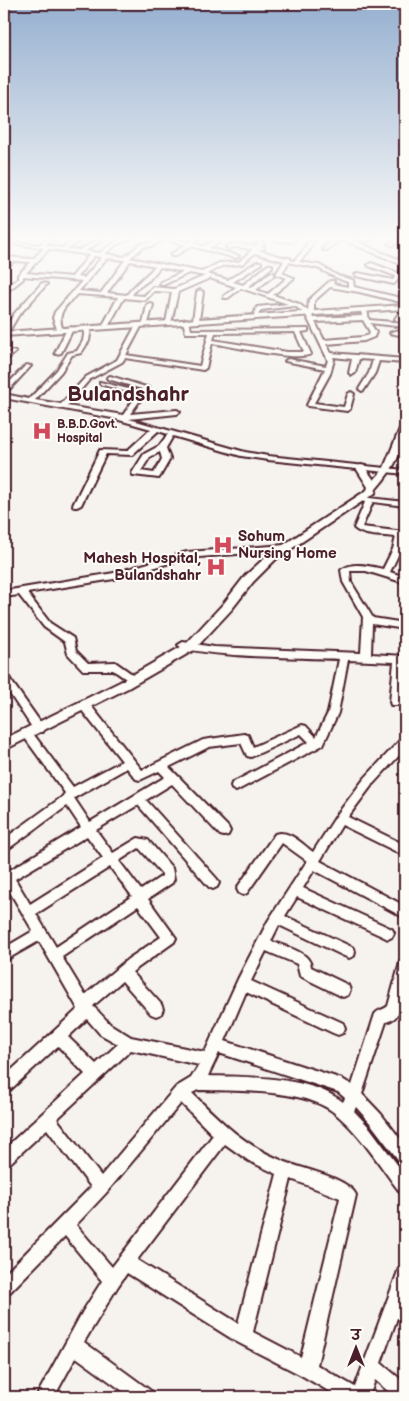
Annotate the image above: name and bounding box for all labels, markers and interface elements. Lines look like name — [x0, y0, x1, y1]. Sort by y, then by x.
district label: Bulandshahr — [67, 382, 189, 407]
place label: B.B.D.Govt. Hospital — [57, 417, 118, 446]
hospital icon: B.B.D.Govt. Hospital — [31, 420, 53, 442]
place label: Sohum Nursing Home — [238, 527, 337, 563]
hospital icon: Sohum Nursing Home — [212, 534, 234, 556]
place label: Mahesh Hospital, Bulandshahr — [83, 549, 202, 585]
hospital icon: Mahesh Hospital, Bulandshahr — [205, 556, 227, 578]
north arrow — [332, 1324, 382, 1374]
text: उ — [349, 1327, 362, 1344]

